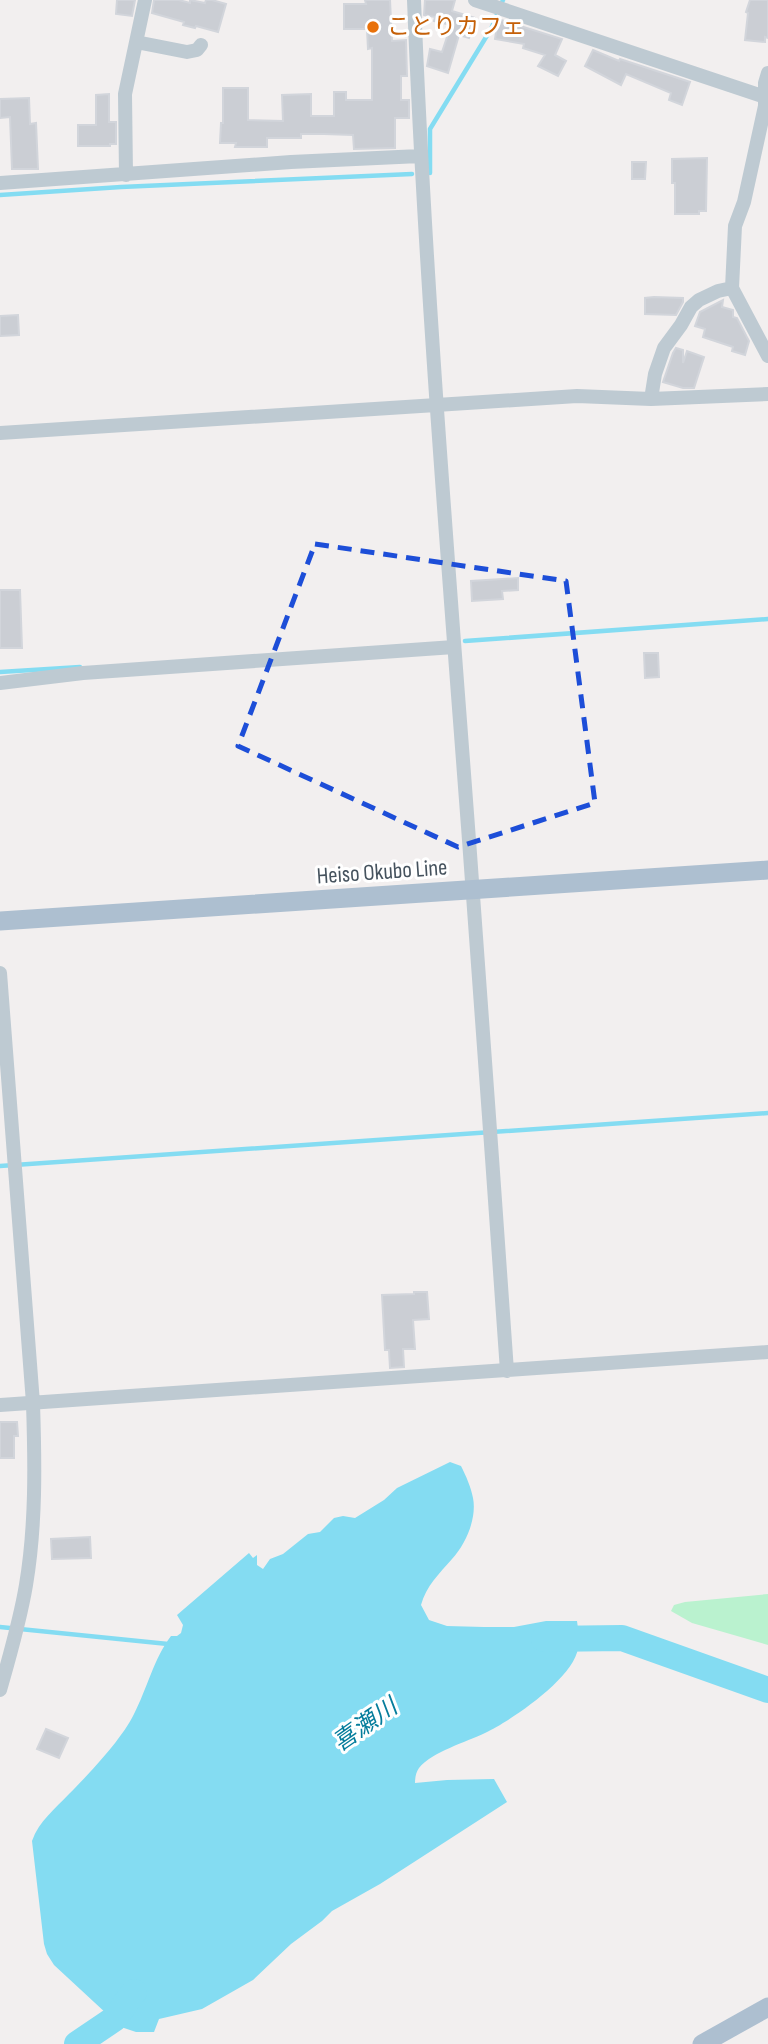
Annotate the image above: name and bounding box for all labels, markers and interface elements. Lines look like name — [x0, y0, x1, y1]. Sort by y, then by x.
place label: ことりカフェ — [387, 13, 525, 41]
marker: ことりカフェ — [365, 19, 381, 35]
street label: Heiso Okubo Line — [316, 853, 448, 891]
water label: 喜瀬川 — [327, 1691, 405, 1758]

